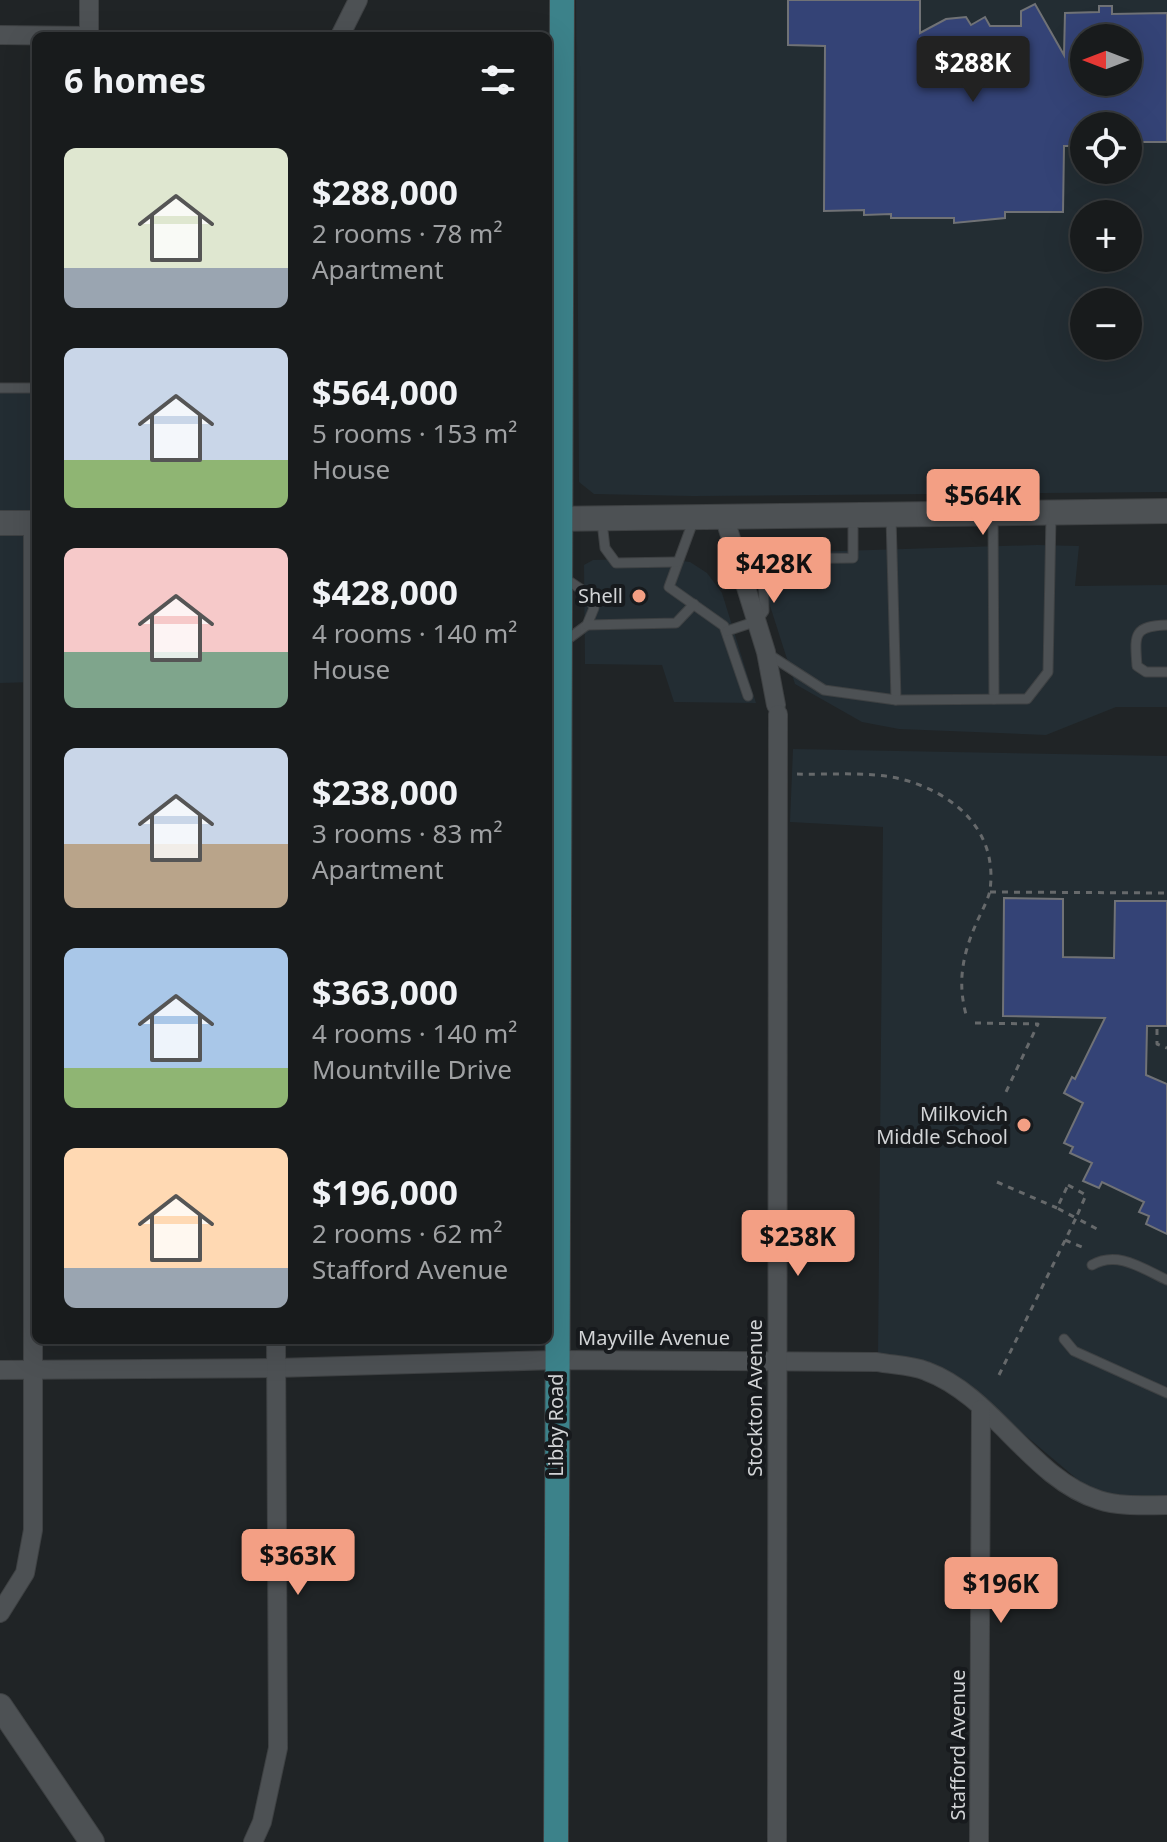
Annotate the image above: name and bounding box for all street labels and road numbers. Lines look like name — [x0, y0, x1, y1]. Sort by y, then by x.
street label: Stockton Avenue — [741, 1319, 768, 1477]
street label: Mayville Avenue — [578, 1324, 730, 1351]
street label: Libby Road — [542, 1373, 569, 1477]
street label: Stafford Avenue — [944, 1670, 971, 1820]

